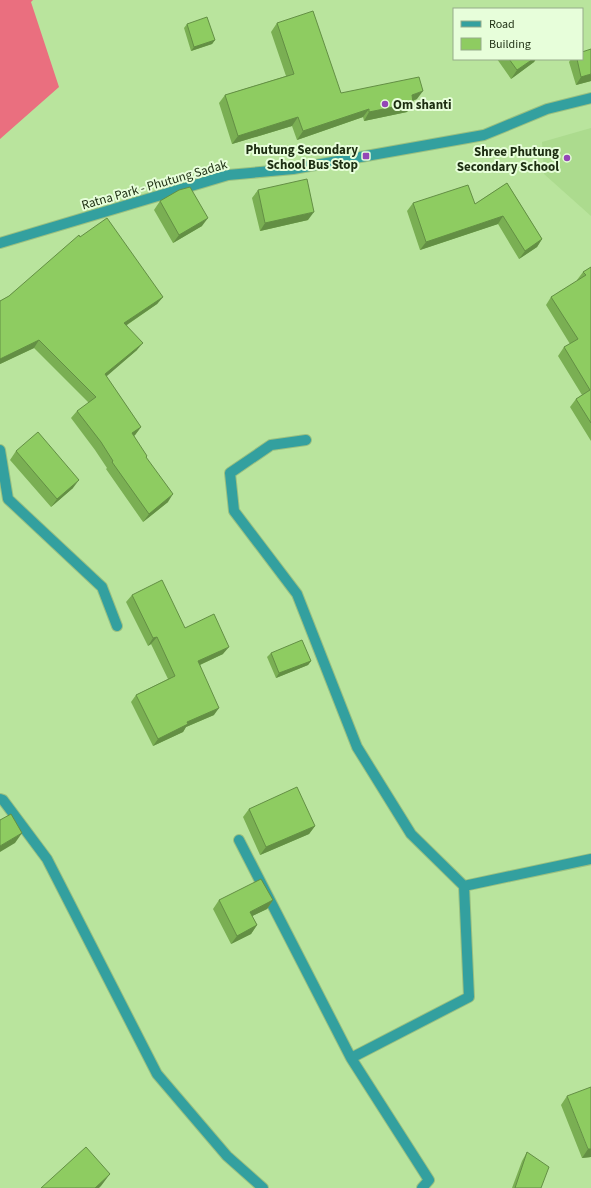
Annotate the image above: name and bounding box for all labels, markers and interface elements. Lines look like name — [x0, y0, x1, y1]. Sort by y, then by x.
legend — [453, 8, 583, 60]
text: Road — [489, 16, 515, 33]
text: Building — [489, 36, 531, 53]
place label: Om shanti — [393, 96, 452, 114]
marker: Om shanti — [380, 99, 390, 109]
place label: Phutung Secondary School Bus Stop — [245, 141, 358, 174]
place label: Shree Phutung Secondary School — [457, 143, 559, 176]
marker: Phutung Secondary School Bus Stop — [361, 151, 371, 161]
marker: Shree Phutung Secondary School — [562, 153, 572, 163]
street label: Ratna Park - Phutung Sadak — [79, 155, 230, 214]

